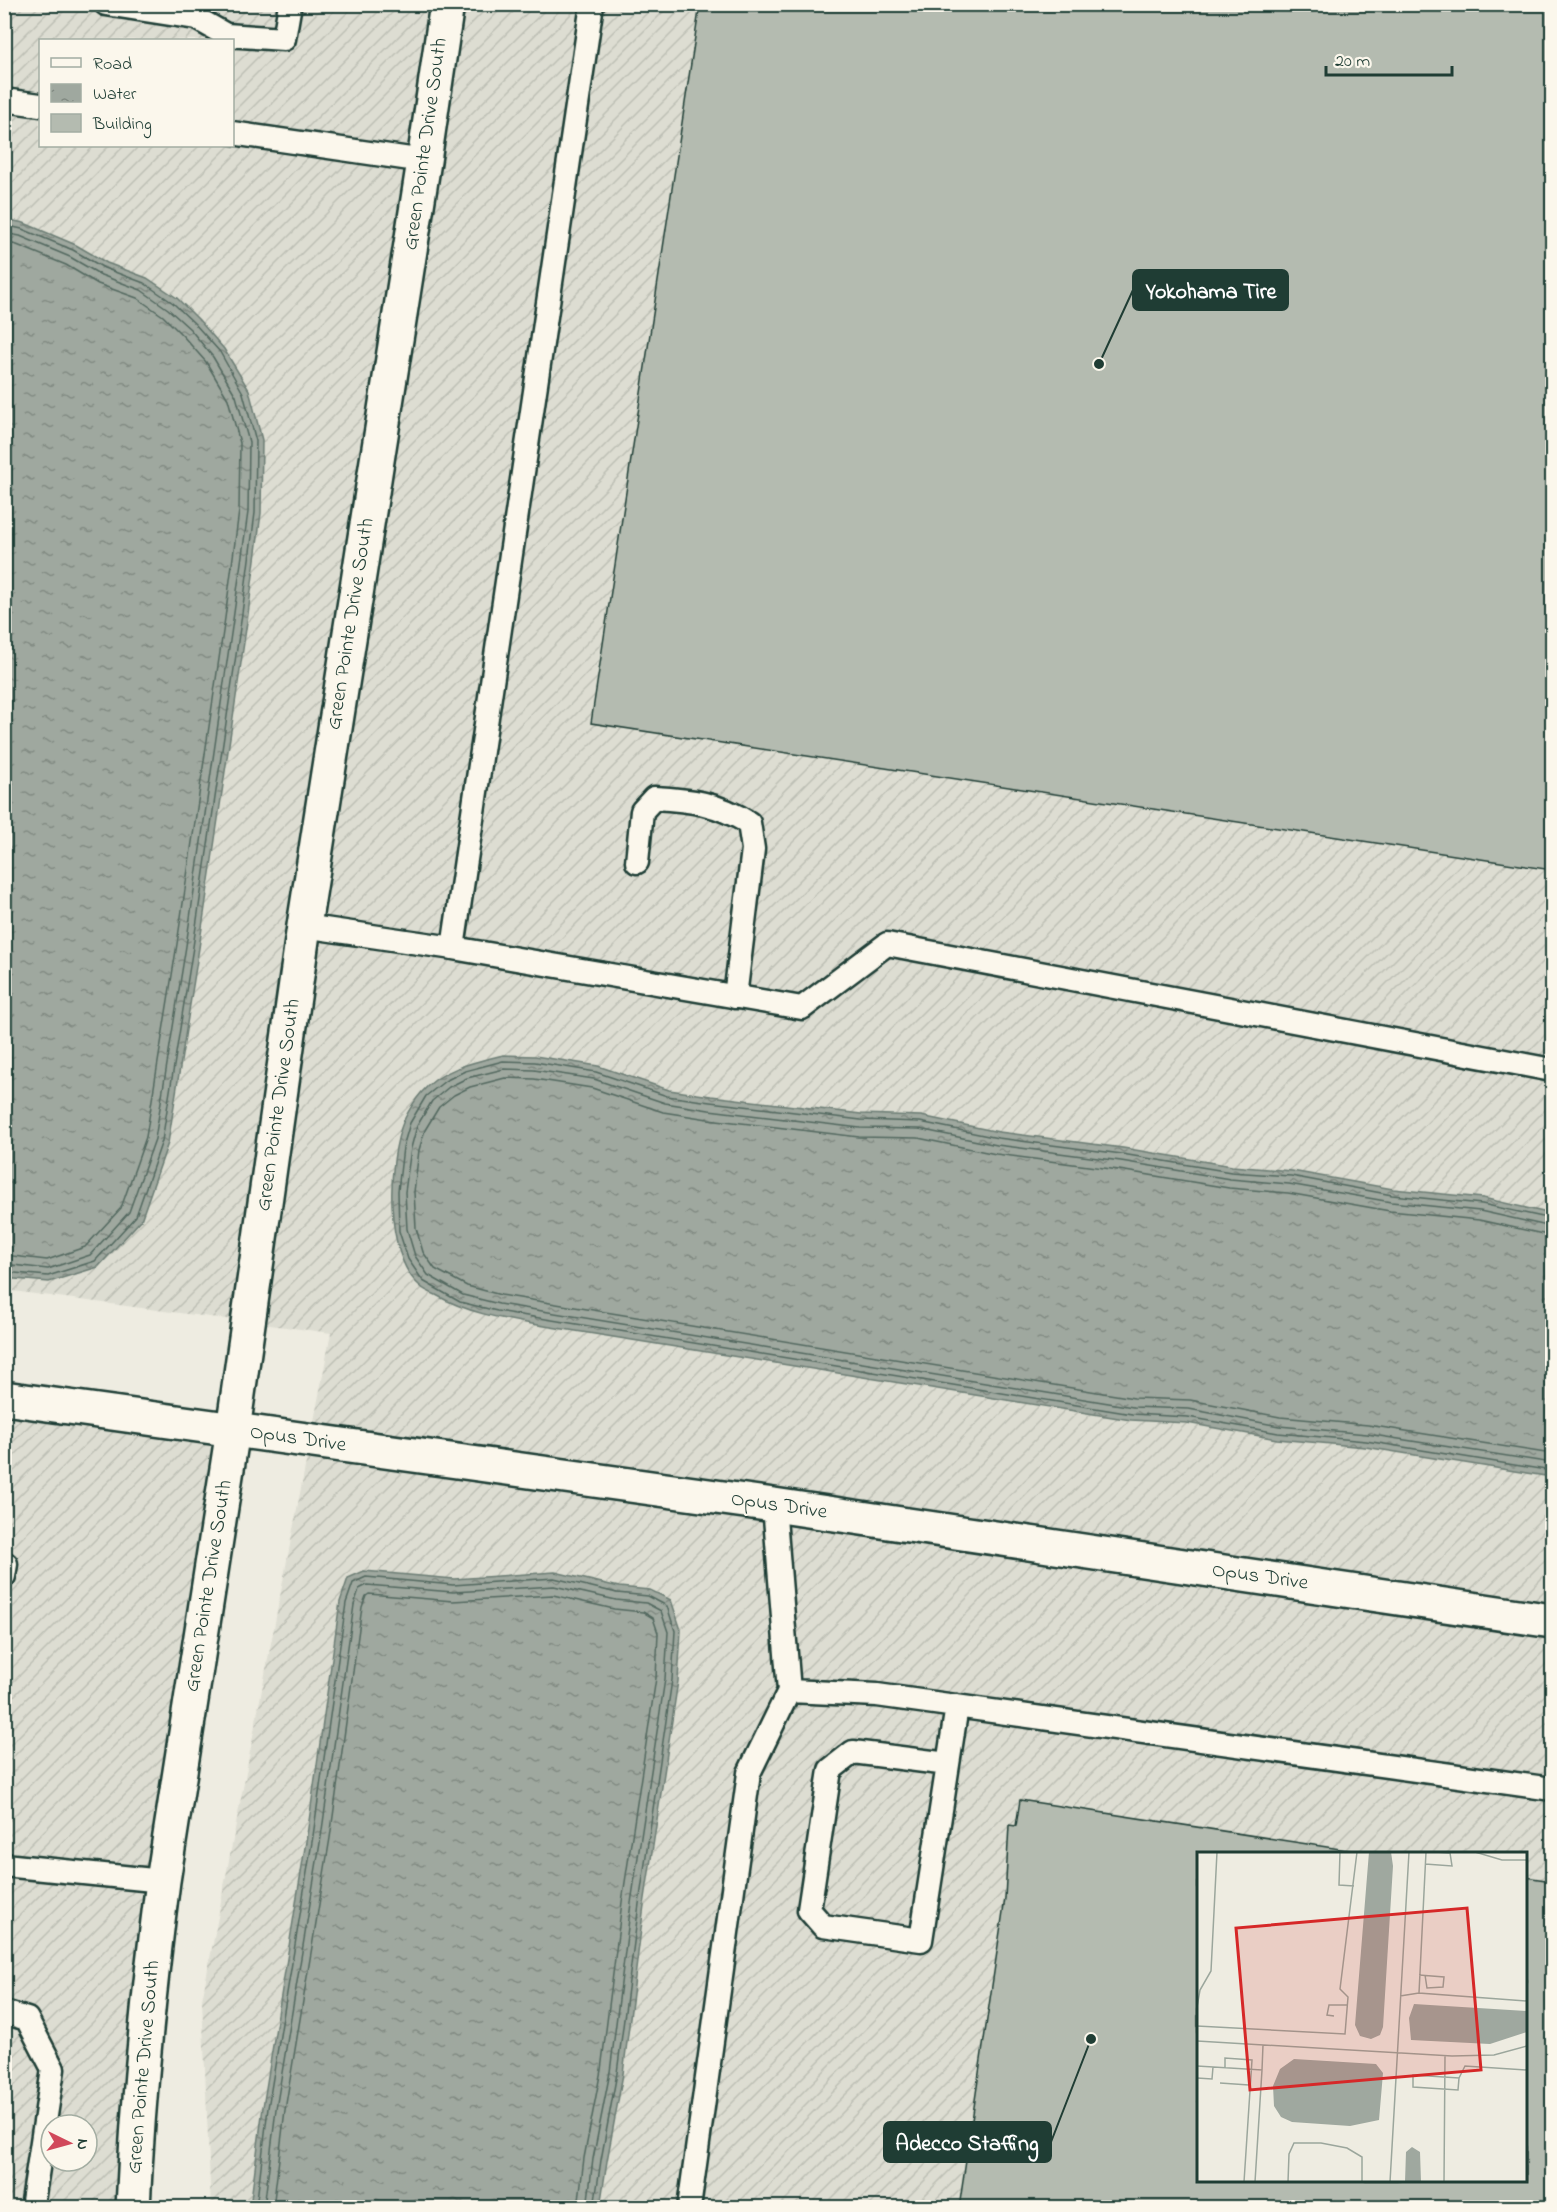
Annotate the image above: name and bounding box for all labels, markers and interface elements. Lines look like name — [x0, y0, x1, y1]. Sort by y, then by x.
street label: Green Pointe Drive South — [396, 36, 456, 252]
legend — [39, 39, 234, 147]
scale bar — [1326, 39, 1452, 77]
text: 20 m — [1335, 49, 1370, 75]
text: Road — [93, 52, 132, 78]
text: Water — [93, 82, 137, 108]
text: Building — [92, 112, 152, 139]
callout: Yokohama Tire — [1133, 270, 1288, 310]
text: Yokohama Tire — [1145, 277, 1277, 309]
street label: Green Pointe Drive South — [319, 516, 383, 732]
street label: Green Pointe Drive South — [249, 997, 309, 1213]
street label: Opus Drive — [248, 1417, 349, 1461]
street label: Green Pointe Drive South — [177, 1478, 241, 1694]
street label: Opus Drive — [729, 1484, 830, 1528]
street label: Opus Drive — [1210, 1555, 1311, 1599]
inset map — [1197, 1852, 1527, 2182]
street label: Green Pointe Drive South — [120, 1959, 168, 2175]
north arrow — [39, 2113, 99, 2173]
callout: Adecco Staffing — [884, 2122, 1051, 2162]
text: Adecco Staffing — [895, 2129, 1039, 2162]
text: N — [70, 2138, 94, 2151]

